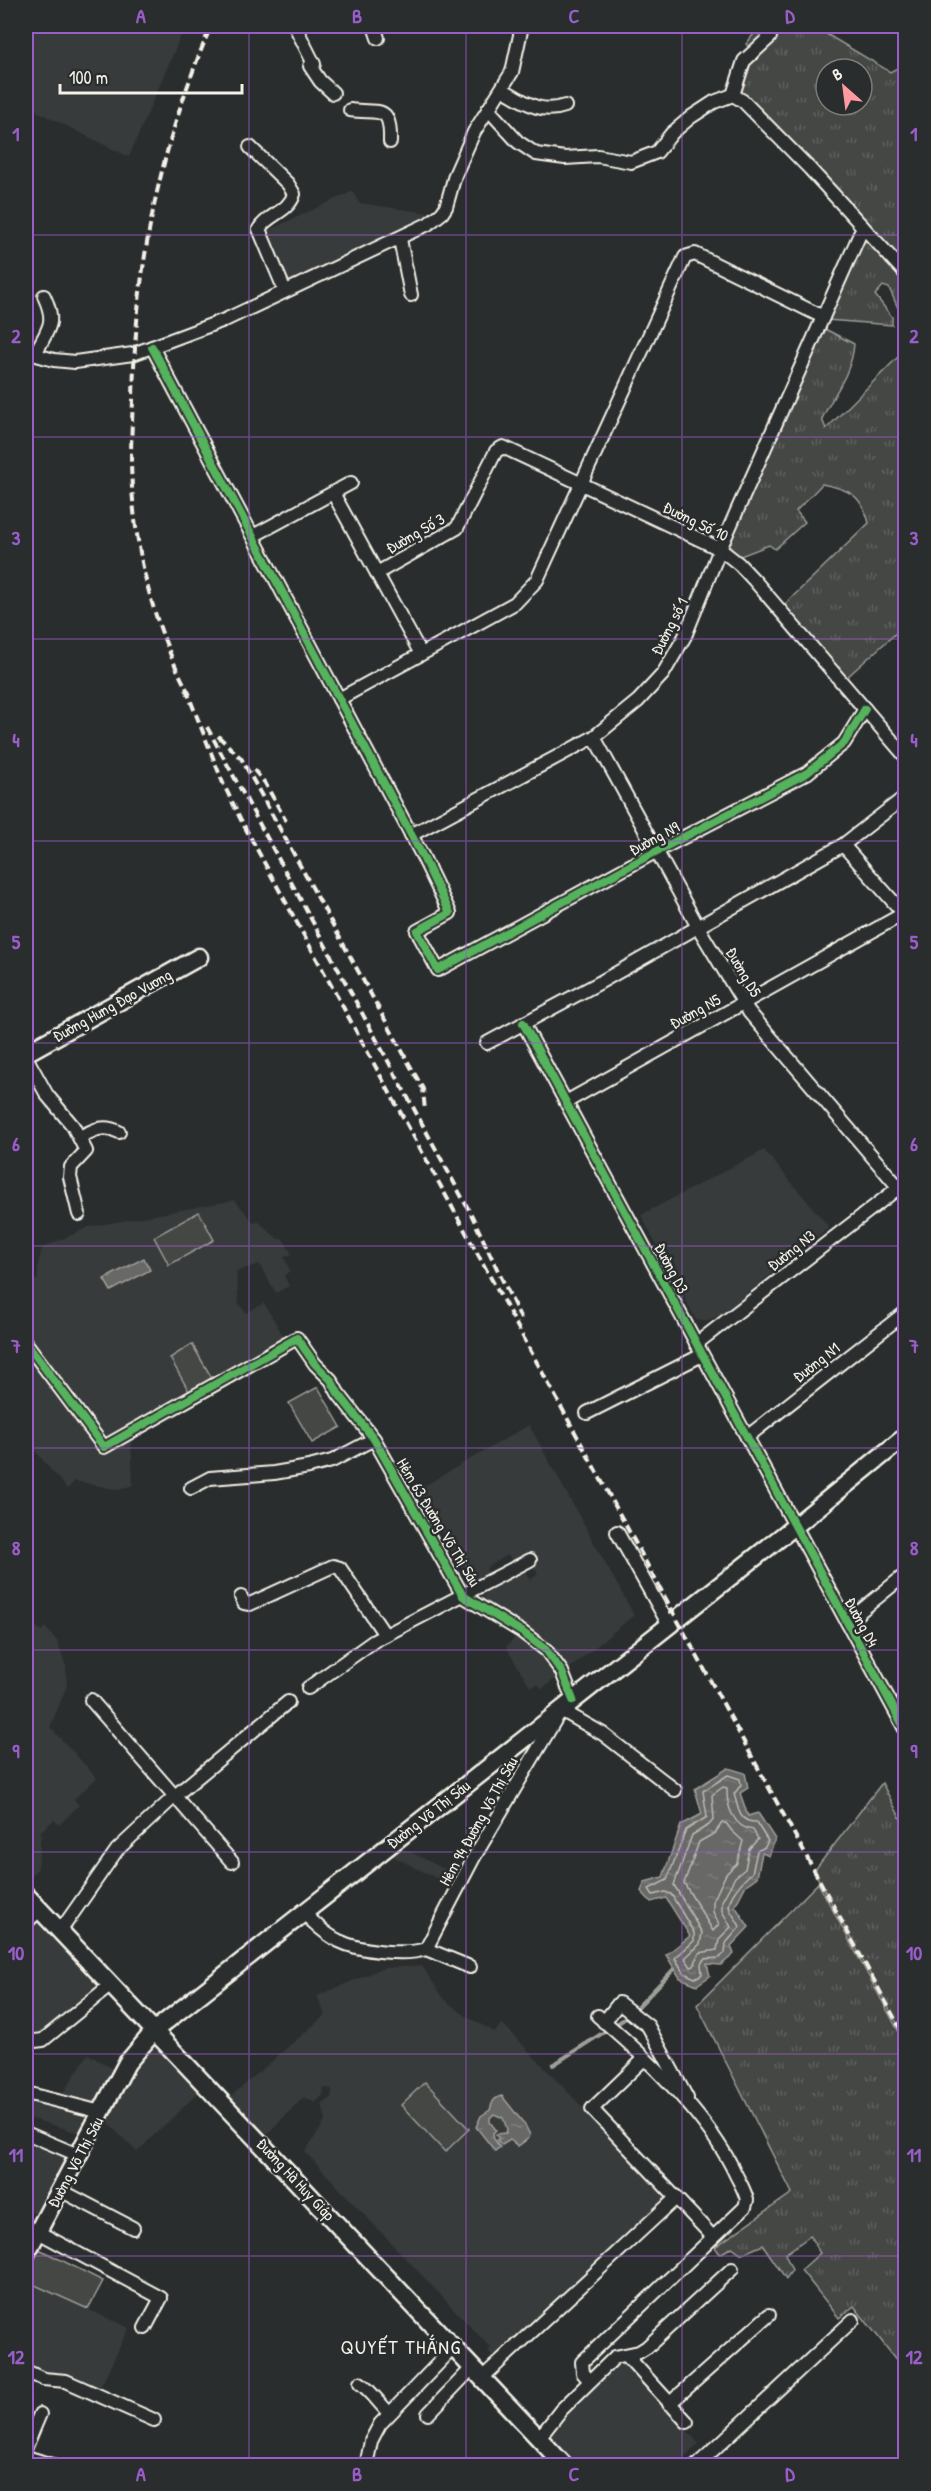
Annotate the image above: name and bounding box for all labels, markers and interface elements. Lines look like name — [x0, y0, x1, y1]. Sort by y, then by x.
text: A — [136, 2, 146, 29]
text: B — [352, 2, 362, 29]
text: C — [569, 2, 580, 29]
text: D — [785, 2, 795, 29]
scale bar — [60, 57, 242, 95]
north arrow — [814, 57, 874, 117]
text: B — [828, 62, 846, 85]
text: 100 m — [69, 65, 108, 90]
text: 1 — [12, 120, 20, 147]
text: 1 — [910, 120, 918, 147]
text: 2 — [11, 322, 21, 349]
text: 2 — [909, 322, 919, 349]
street label: Đường Số 10 — [660, 496, 732, 546]
street label: Đường Số 3 — [382, 507, 448, 559]
text: 3 — [12, 524, 21, 551]
text: 3 — [910, 524, 919, 551]
street label: Đường số 1 — [645, 593, 693, 659]
text: 4 — [12, 726, 20, 753]
text: 4 — [910, 726, 918, 753]
street label: Đường N9 — [625, 816, 683, 860]
text: 5 — [12, 928, 21, 955]
text: 5 — [910, 928, 919, 955]
street label: Đường D5 — [721, 943, 767, 1001]
street label: Đường Hưng Đạo Vương — [49, 963, 175, 1047]
street label: Đường N5 — [666, 988, 725, 1034]
text: 6 — [12, 1130, 20, 1157]
text: 6 — [910, 1130, 918, 1157]
street label: Đường N3 — [762, 1224, 820, 1276]
street label: Đường D3 — [650, 1239, 694, 1297]
text: 7 — [10, 1332, 21, 1359]
text: 7 — [908, 1332, 919, 1359]
street label: Đường N1 — [788, 1337, 844, 1387]
street label: Hẻm 63 Đường Võ Thị Sáu — [392, 1454, 486, 1591]
text: 8 — [12, 1534, 21, 1561]
text: 8 — [910, 1534, 919, 1561]
street label: Đường D4 — [840, 1593, 884, 1651]
text: 9 — [12, 1737, 20, 1764]
text: 9 — [910, 1737, 918, 1764]
street label: Hẻm 94 Đường Võ Thị Sáu — [433, 1752, 523, 1889]
street label: Đường Võ Thị Sáu — [382, 1774, 475, 1854]
text: 10 — [8, 1939, 24, 1966]
text: 10 — [906, 1939, 922, 1966]
street label: Đường Võ Thị Sáu — [42, 2112, 109, 2211]
street label: Đường Hà Huy Giáp — [252, 2133, 340, 2225]
text: 11 — [9, 2141, 23, 2168]
text: 11 — [907, 2141, 921, 2168]
district label: QUYẾT THẮNG — [341, 2333, 461, 2360]
text: 12 — [8, 2343, 25, 2370]
text: 12 — [906, 2343, 923, 2370]
text: A — [136, 2460, 146, 2487]
text: B — [352, 2460, 362, 2487]
text: C — [569, 2460, 580, 2487]
text: D — [785, 2460, 795, 2487]

